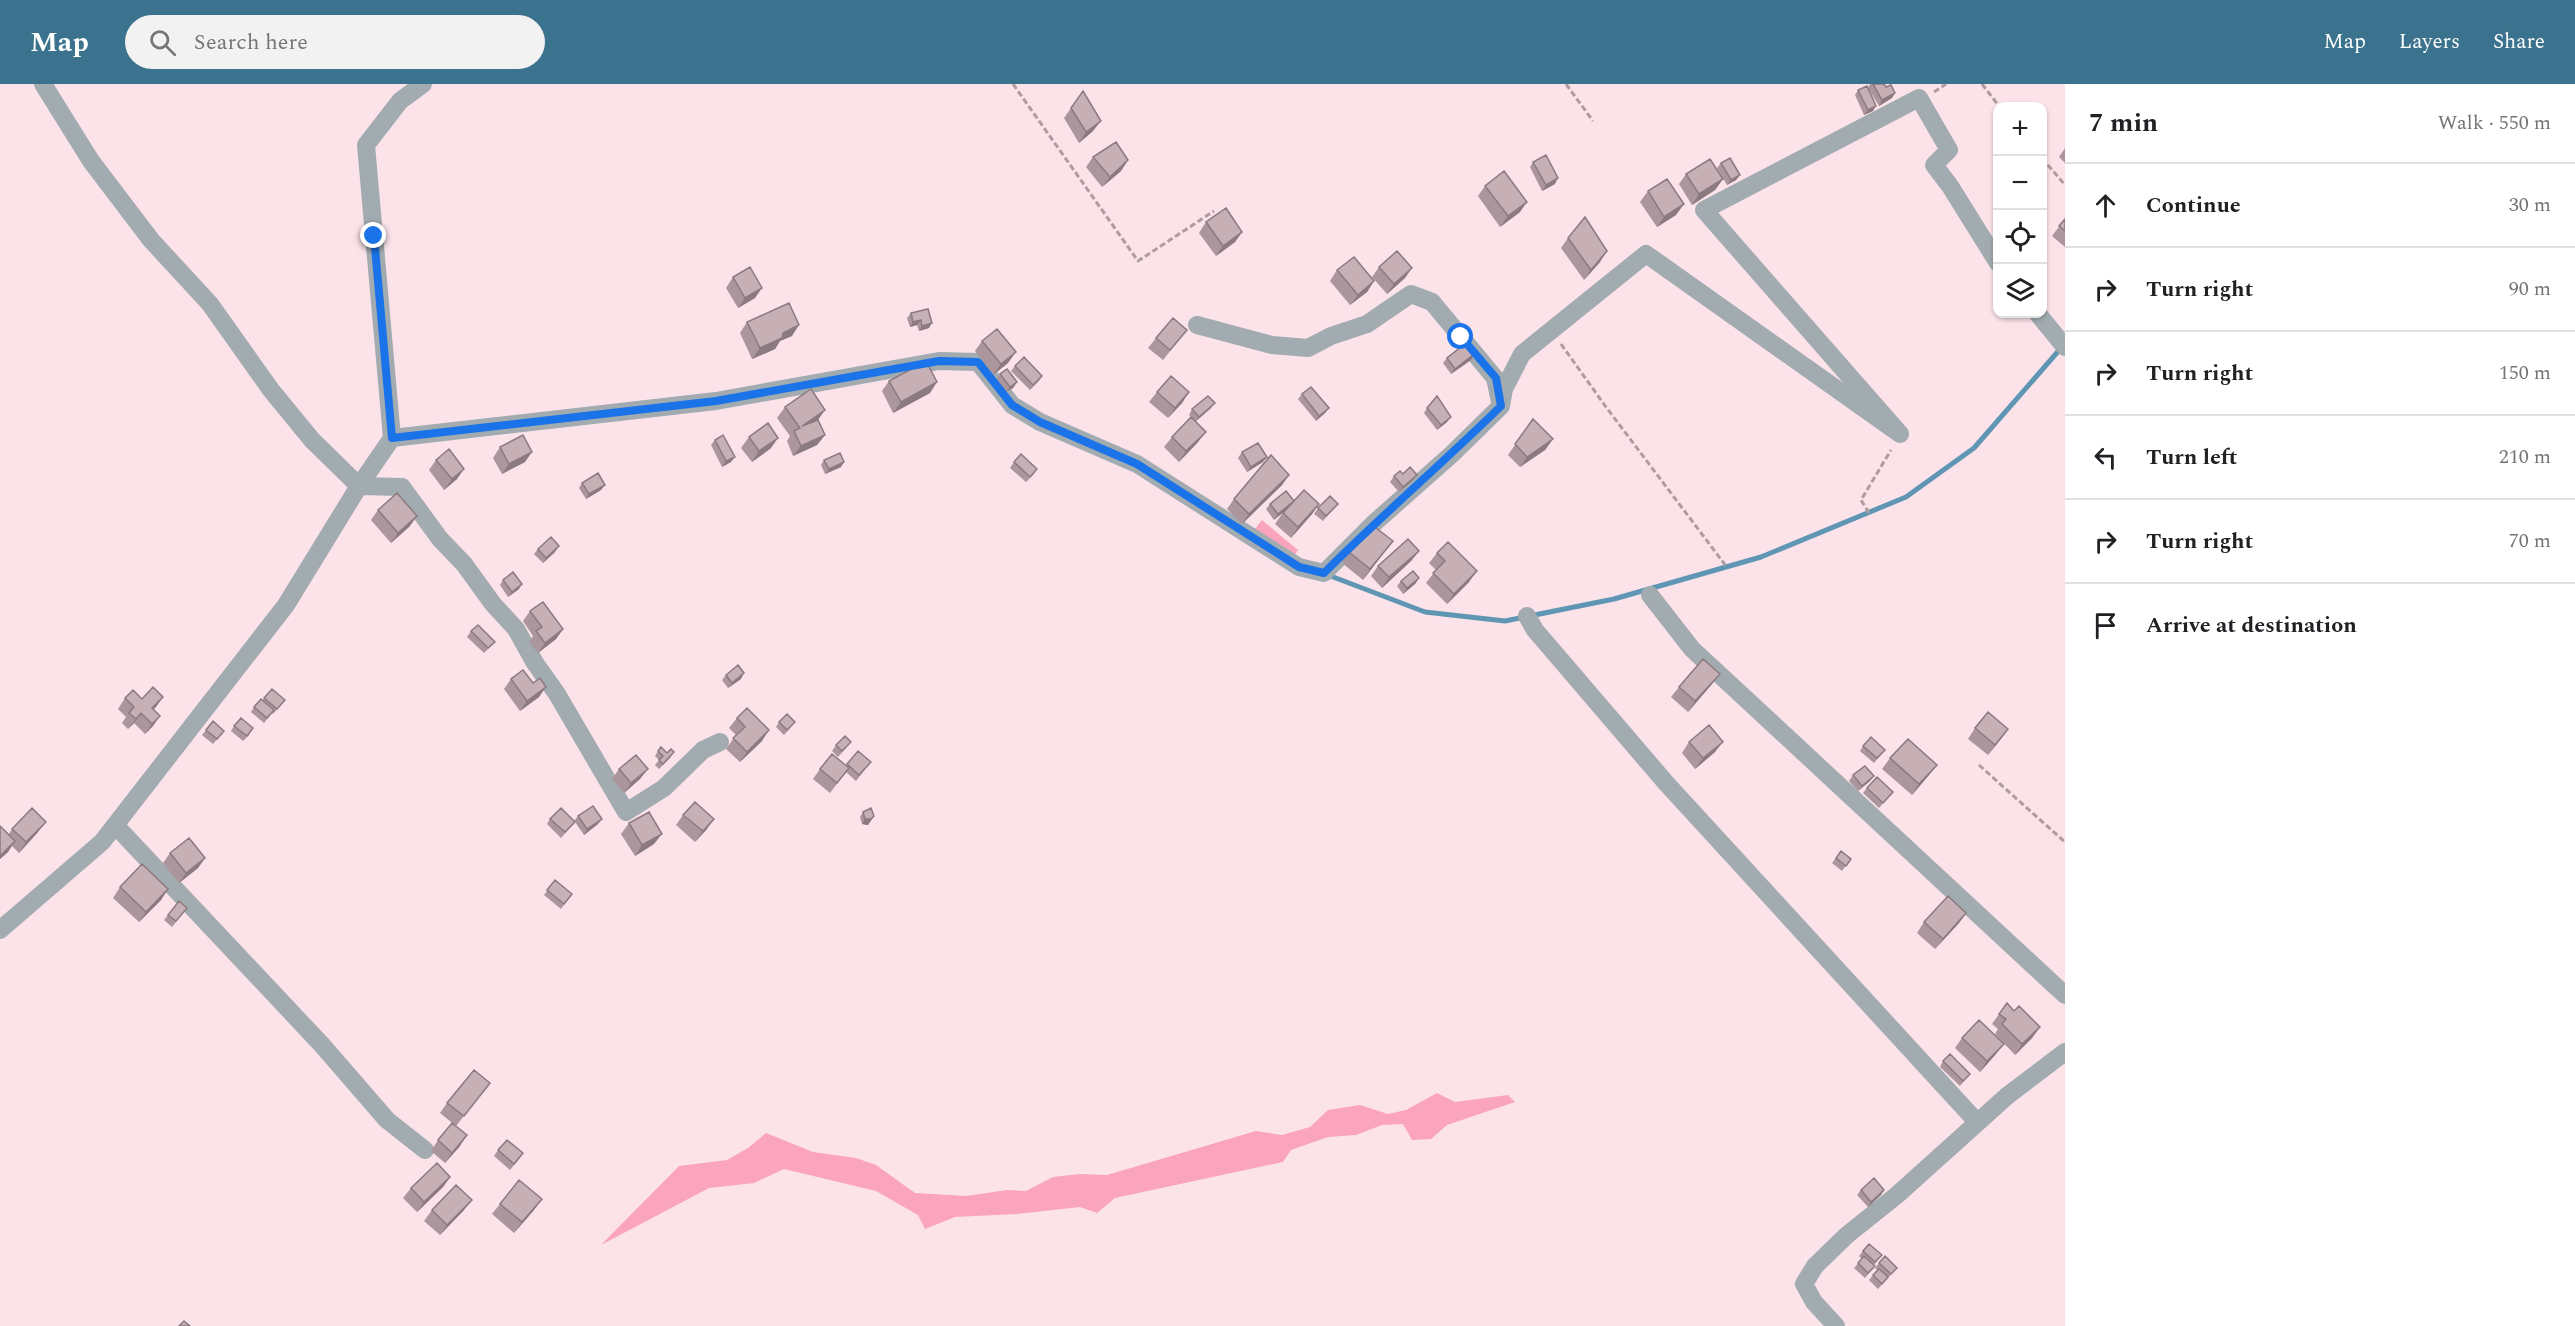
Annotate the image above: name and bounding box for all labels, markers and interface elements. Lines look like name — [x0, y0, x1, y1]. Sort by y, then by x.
search box — [125, 15, 545, 69]
text: Map — [30, 21, 89, 64]
icon: search — [146, 26, 179, 59]
text: Search here — [194, 26, 308, 59]
text: Map — [2324, 26, 2366, 58]
text: Layers — [2399, 26, 2460, 58]
text: Share — [2493, 26, 2545, 58]
map controls — [1993, 102, 2047, 318]
button: + — [1993, 102, 2047, 156]
text: 7 min — [2089, 103, 2158, 143]
text: Walk · 550 m — [2438, 108, 2551, 138]
button: − — [1993, 156, 2047, 210]
icon: ahead — [2089, 189, 2122, 222]
text: Continue — [2146, 189, 2241, 222]
text: 30 m — [2509, 190, 2551, 220]
button: locate — [1993, 210, 2047, 264]
route end — [360, 222, 386, 248]
button: layers — [1993, 264, 2047, 318]
icon: right — [2089, 273, 2122, 306]
text: Turn right — [2146, 273, 2253, 306]
text: 90 m — [2509, 274, 2551, 304]
route start — [1447, 323, 1473, 349]
icon: right — [2089, 357, 2122, 390]
text: Turn right — [2146, 357, 2253, 390]
text: 150 m — [2499, 358, 2551, 388]
icon: left — [2089, 441, 2122, 474]
text: Turn left — [2146, 441, 2238, 474]
text: 210 m — [2499, 442, 2551, 472]
icon: right — [2089, 525, 2122, 558]
text: Turn right — [2146, 525, 2253, 558]
text: 70 m — [2509, 526, 2551, 556]
icon: arrive — [2089, 609, 2122, 642]
text: Arrive at destination — [2146, 609, 2357, 642]

